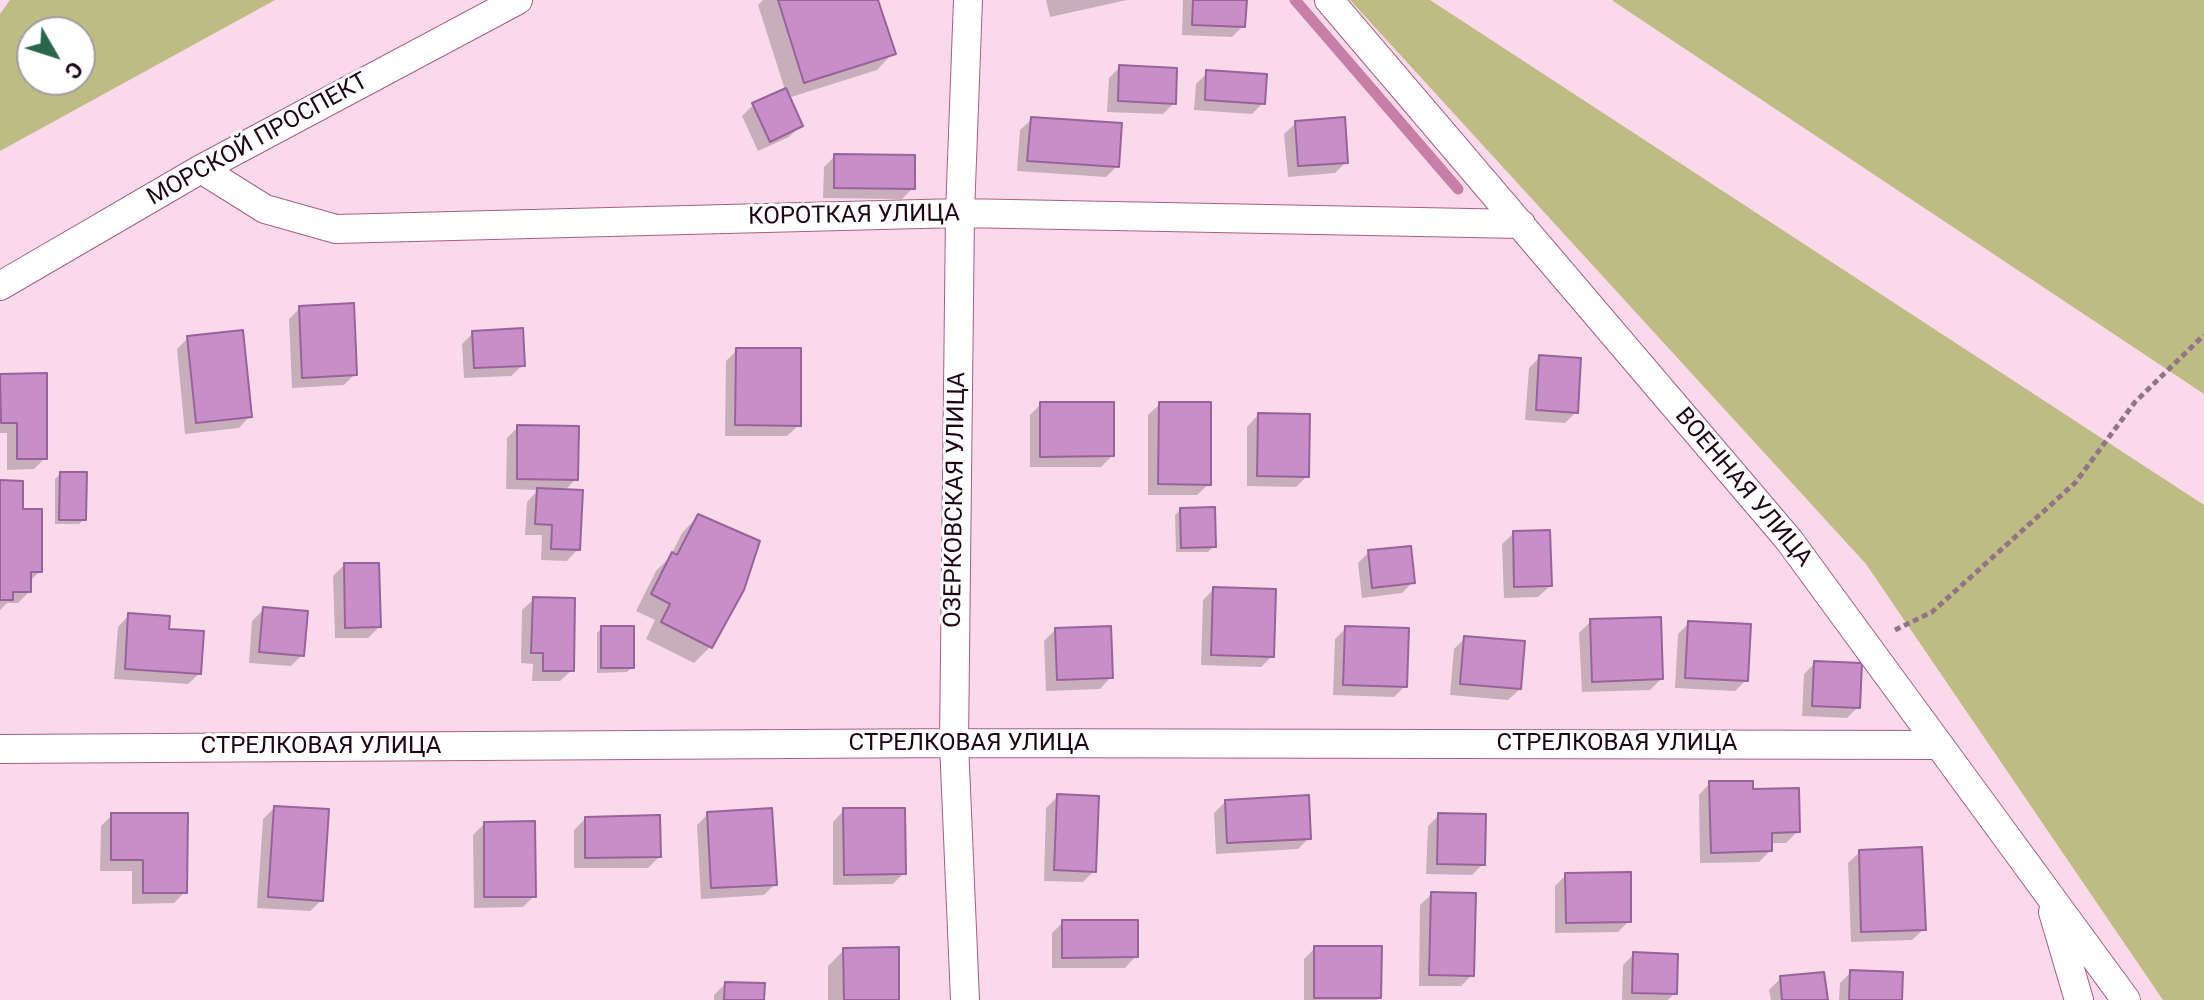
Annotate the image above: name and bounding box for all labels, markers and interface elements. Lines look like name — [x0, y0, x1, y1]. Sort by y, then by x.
north arrow — [16, 16, 96, 96]
text: С — [59, 57, 88, 84]
street label: МОРСКОЙ ПРОСПЕКТ — [143, 67, 373, 213]
street label: КОРОТКАЯ УЛИЦА — [748, 200, 960, 232]
street label: ОЗЕРКОВСКАЯ УЛИЦА — [939, 372, 973, 628]
street label: ВОЕННАЯ УЛИЦА — [1668, 403, 1818, 573]
street label: СТРЕЛКОВАЯ УЛИЦА — [849, 730, 1089, 758]
street label: СТРЕЛКОВАЯ УЛИЦА — [1497, 730, 1737, 758]
street label: СТРЕЛКОВАЯ УЛИЦА — [201, 733, 441, 761]

